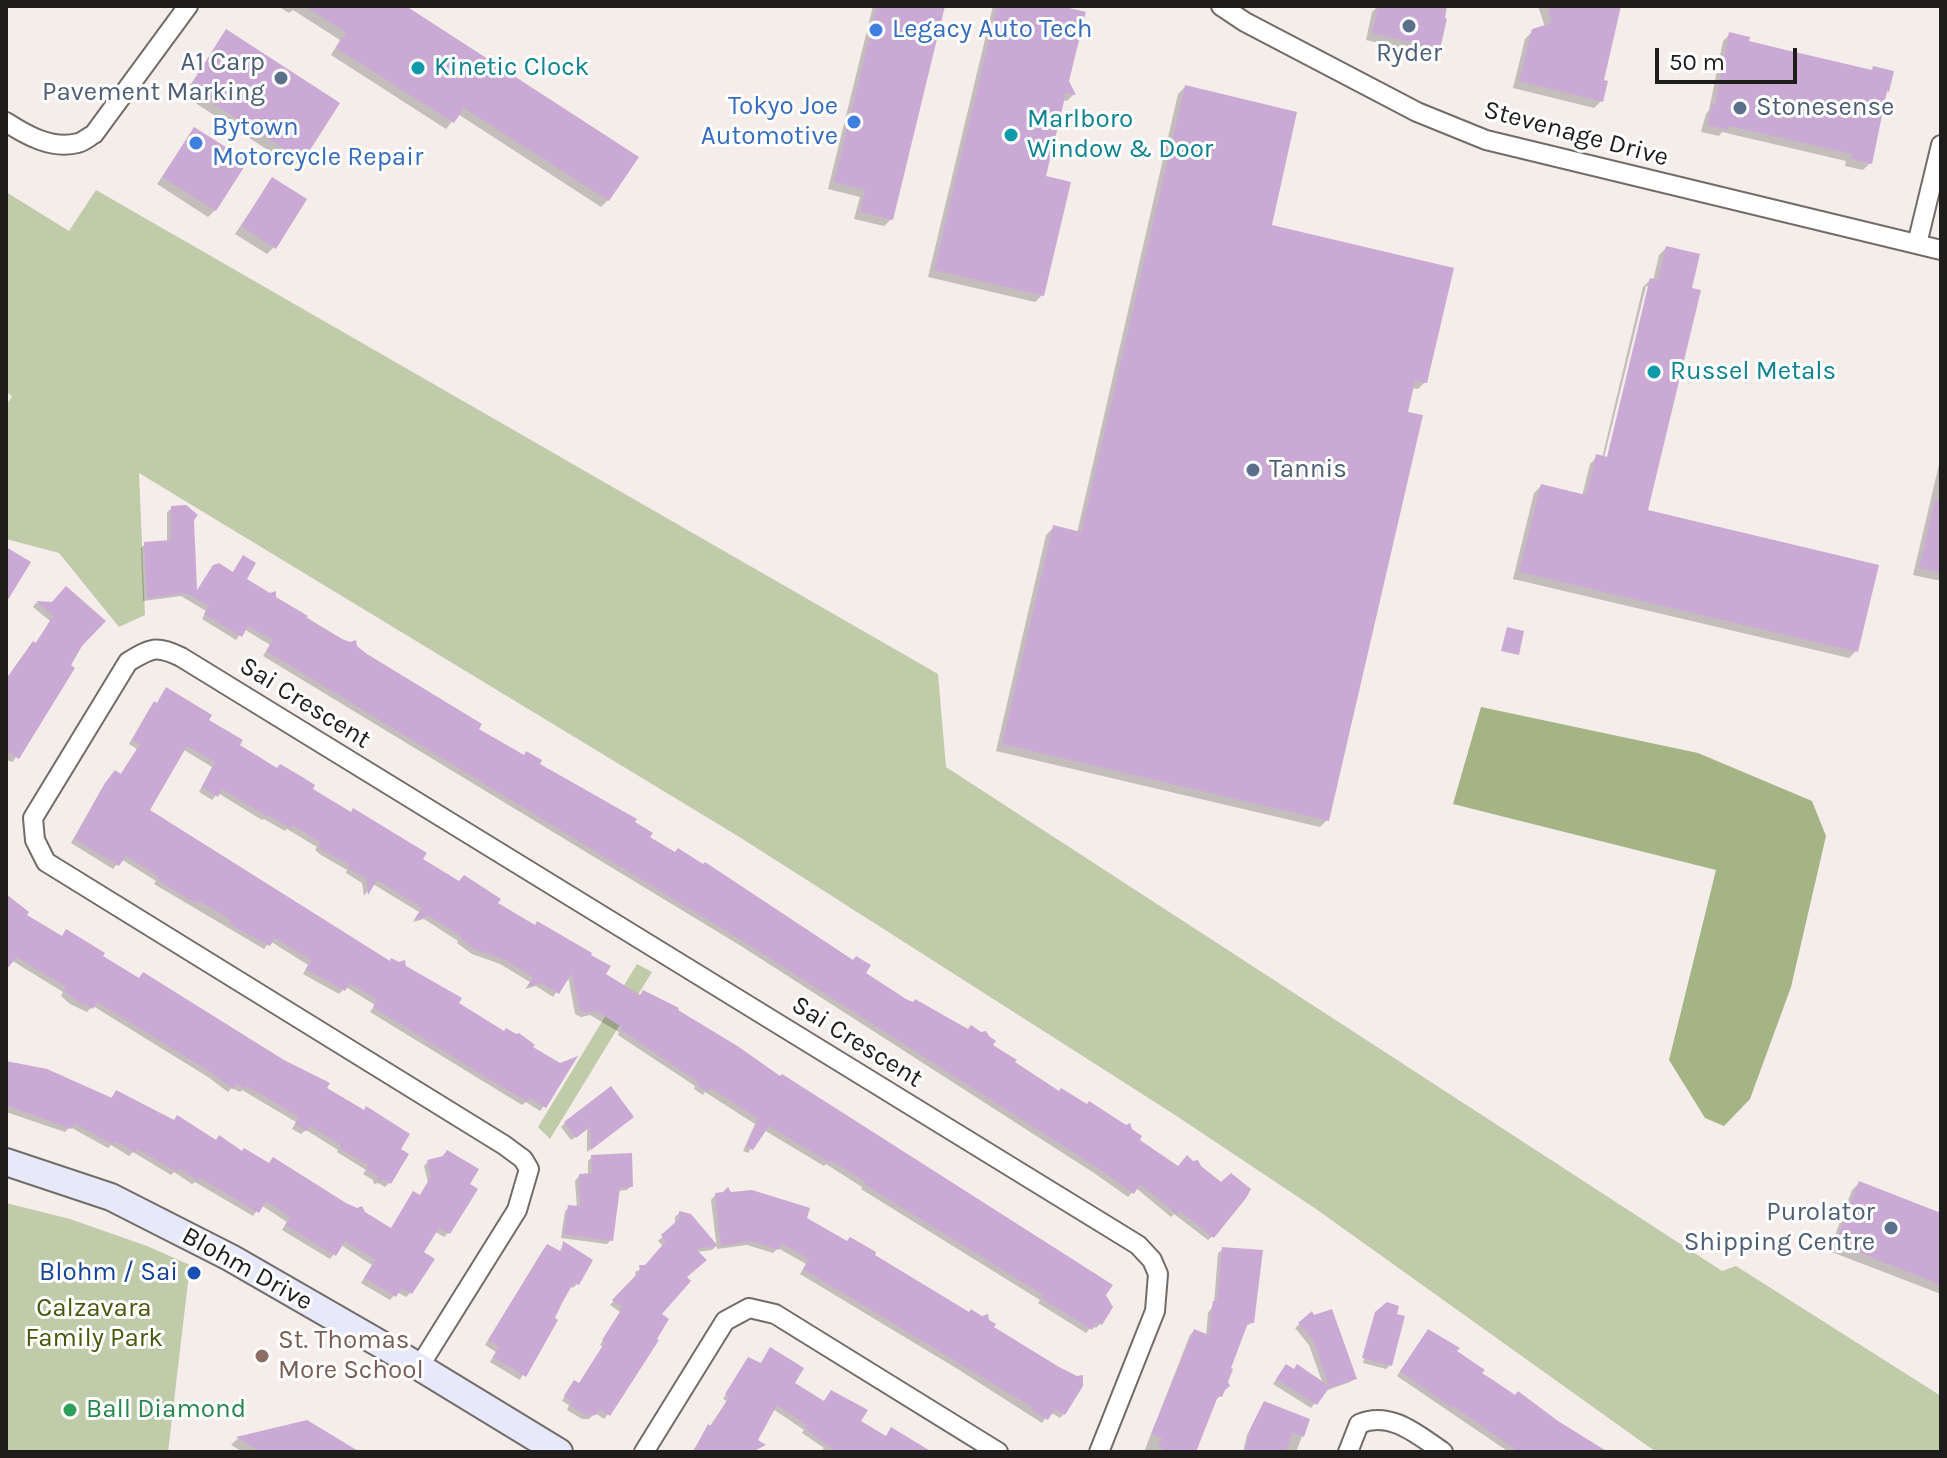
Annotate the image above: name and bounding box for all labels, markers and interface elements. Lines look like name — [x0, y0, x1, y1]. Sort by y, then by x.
place label: Legacy Auto Tech — [892, 14, 1093, 46]
marker: Ryder — [1400, 17, 1418, 35]
marker: Legacy Auto Tech — [867, 21, 885, 39]
scale bar — [1659, 32, 1801, 82]
place label: Ryder — [1376, 38, 1442, 70]
place label: A1 Carp Pavement Marking — [42, 47, 265, 108]
text: 50 m — [1669, 48, 1725, 76]
place label: Kinetic Clock — [434, 52, 589, 84]
marker: Kinetic Clock — [409, 59, 427, 77]
marker: A1 Carp Pavement Marking — [272, 69, 290, 87]
place label: Tokyo Joe Automotive — [701, 91, 838, 152]
place label: Stonesense — [1756, 92, 1894, 124]
street label: Stevenage Drive — [1480, 94, 1672, 174]
marker: Stonesense — [1731, 99, 1749, 117]
place label: Marlboro Window & Door — [1027, 104, 1213, 166]
place label: Bytown Motorcycle Repair — [212, 112, 423, 174]
marker: Tokyo Joe Automotive — [845, 113, 863, 131]
marker: Marlboro Window & Door — [1002, 126, 1020, 144]
marker: Bytown Motorcycle Repair — [187, 134, 205, 152]
place label: Russel Metals — [1670, 356, 1836, 388]
marker: Russel Metals — [1645, 363, 1663, 381]
place label: Tannis — [1269, 454, 1347, 486]
marker: Tannis — [1244, 461, 1262, 479]
street label: Sai Crescent — [234, 650, 376, 756]
street label: Sai Crescent — [786, 989, 928, 1095]
place label: Purolator Shipping Centre — [1684, 1197, 1875, 1258]
marker: Purolator Shipping Centre — [1882, 1219, 1900, 1237]
street label: Blohm Drive — [176, 1220, 318, 1318]
place label: Blohm / Sai — [39, 1257, 178, 1289]
marker: Blohm / Sai — [185, 1264, 203, 1282]
park label: Calzavara Family Park — [25, 1293, 163, 1354]
place label: St. Thomas More School — [278, 1325, 424, 1386]
marker: St. Thomas More School — [253, 1347, 271, 1365]
place label: Ball Diamond — [86, 1394, 246, 1426]
marker: Ball Diamond — [61, 1401, 79, 1419]

